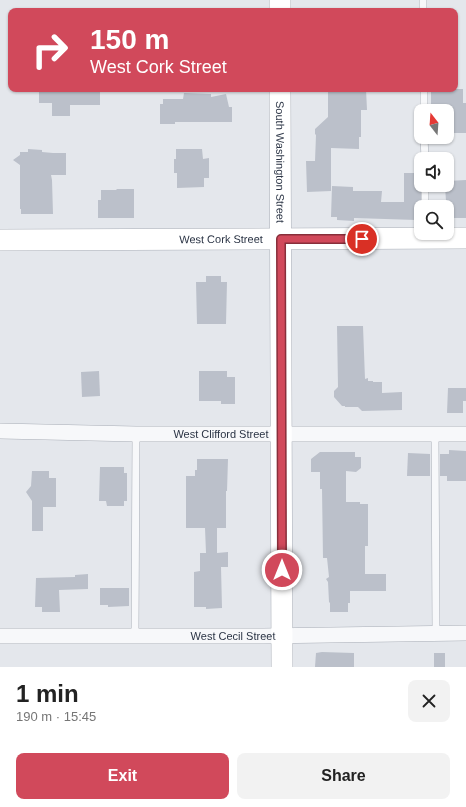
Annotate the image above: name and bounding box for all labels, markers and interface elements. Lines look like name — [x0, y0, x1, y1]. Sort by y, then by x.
icon: right — [24, 24, 76, 76]
text: 150 m — [90, 24, 169, 55]
text: West Cork Street — [90, 57, 227, 77]
street label: South Washington Street — [274, 101, 286, 223]
north arrow — [414, 104, 454, 144]
map controls — [414, 104, 454, 240]
button: sound — [414, 152, 454, 192]
button: search — [414, 200, 454, 240]
pin — [345, 222, 379, 256]
icon: arrive — [351, 228, 373, 250]
street label: West Cork Street — [179, 233, 263, 245]
street label: West Clifford Street — [173, 428, 269, 440]
position arrow — [261, 549, 303, 591]
street label: West Cecil Street — [191, 630, 276, 642]
text: 1 min — [16, 680, 79, 707]
button: close — [408, 680, 450, 722]
text: 190 m · 15:45 — [16, 709, 96, 724]
button: Exit — [16, 753, 229, 799]
button: Share — [237, 753, 450, 799]

